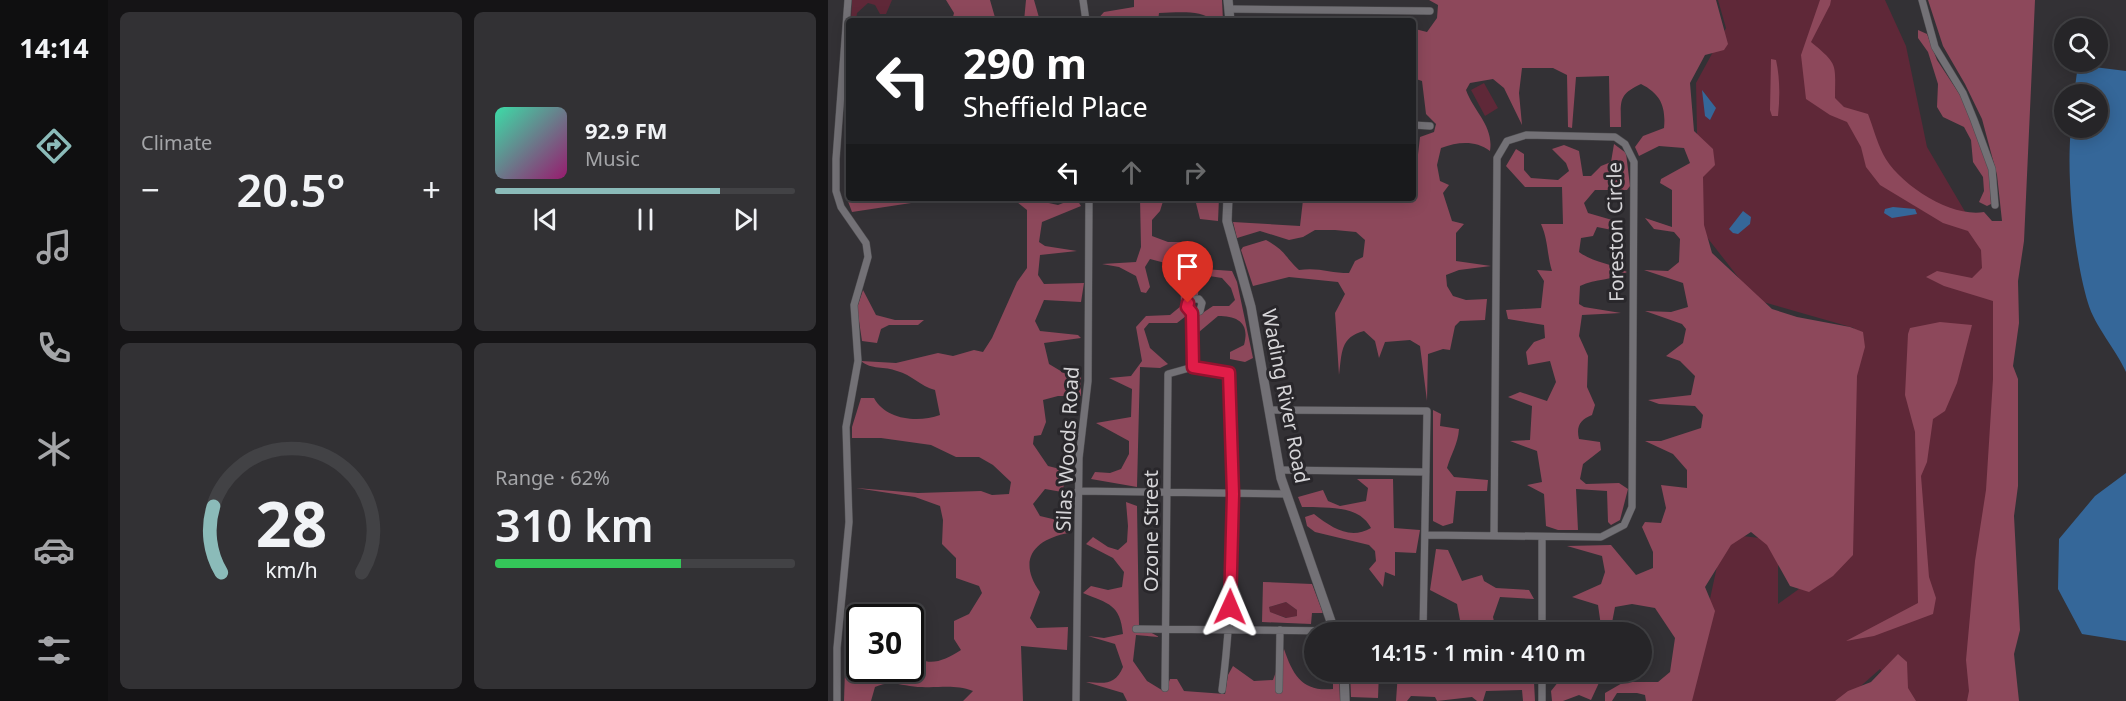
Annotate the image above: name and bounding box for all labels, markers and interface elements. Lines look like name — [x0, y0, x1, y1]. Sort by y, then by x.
map controls — [2054, 18, 2108, 138]
button: search — [2054, 18, 2108, 72]
text: 14:14 — [19, 29, 89, 66]
text: 290 m — [963, 34, 1087, 91]
icon: left — [864, 42, 942, 120]
button: layers — [2054, 84, 2108, 138]
text: Sheffield Place — [963, 88, 1148, 125]
text: 92.9 FM — [585, 115, 667, 145]
icon: directions — [33, 125, 75, 167]
text: Climate — [141, 129, 212, 156]
text: Music — [585, 145, 640, 172]
icon: left — [1052, 156, 1085, 189]
icon: ahead — [1115, 156, 1148, 189]
icon: right — [1178, 156, 1211, 189]
text: 20.5° — [237, 159, 345, 220]
street label: Foreston Circle — [1600, 162, 1630, 302]
text: − — [141, 167, 160, 212]
text: + — [422, 167, 441, 212]
icon: previous — [529, 203, 562, 236]
icon: pause — [629, 203, 662, 236]
icon: next — [729, 203, 762, 236]
icon: music — [33, 226, 75, 268]
pin — [1162, 241, 1213, 303]
icon: arrive — [1171, 250, 1204, 283]
street label: Wading River Road — [1256, 306, 1316, 486]
icon: phone — [33, 327, 75, 369]
street label: Silas Woods Road — [1049, 366, 1085, 532]
icon: climate — [33, 428, 75, 470]
text: Range · 62% — [495, 464, 610, 491]
street label: Ozone Street — [1137, 470, 1164, 592]
text: 28 — [255, 480, 327, 565]
text: 310 km — [495, 494, 654, 555]
icon: car — [33, 529, 75, 571]
text: km/h — [265, 555, 317, 584]
position arrow — [1198, 575, 1262, 639]
speed limit sign: 30 — [846, 604, 924, 682]
icon: filters — [33, 629, 75, 671]
text: 14:15 · 1 min · 410 m — [1370, 637, 1586, 667]

